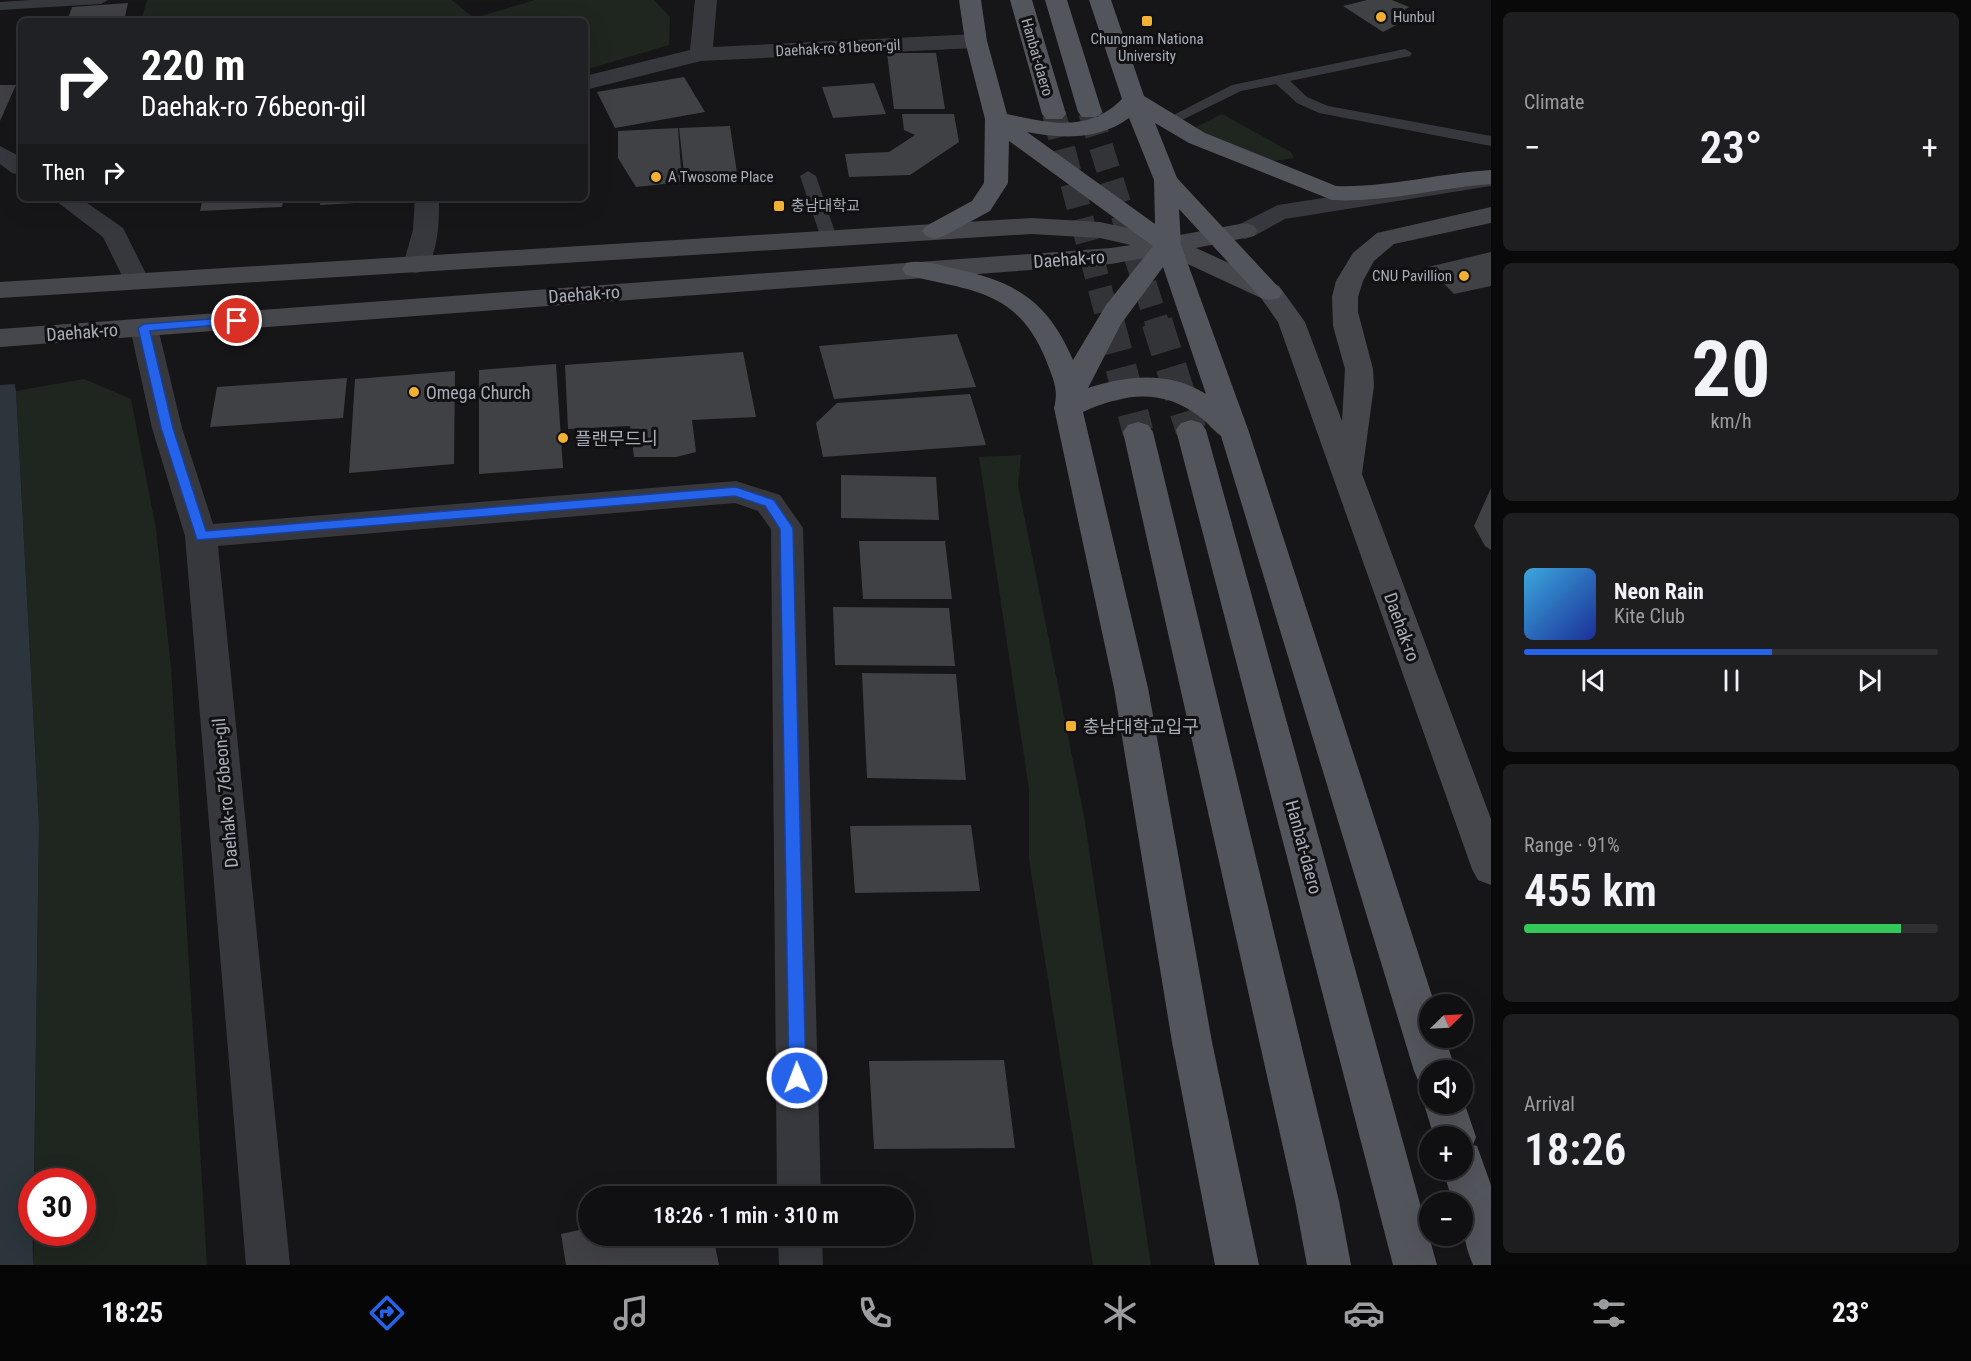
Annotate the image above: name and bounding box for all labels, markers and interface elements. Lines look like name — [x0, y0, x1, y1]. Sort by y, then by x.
place label: Hunbul — [1393, 8, 1435, 26]
marker: Hunbul — [1374, 10, 1388, 24]
marker: Chungnam Nationa University — [1140, 14, 1154, 28]
street label: Hanbat-daero — [1017, 16, 1057, 98]
place label: Chungnam Nationa University — [1090, 30, 1204, 65]
street label: Daehak-ro 81beon-gil — [775, 36, 901, 60]
text: 220 m — [141, 41, 246, 90]
icon: right — [42, 42, 120, 120]
text: Climate — [1524, 90, 1584, 114]
text: Daehak-ro 76beon-gil — [141, 91, 366, 123]
text: 23° — [1700, 121, 1762, 174]
text: − — [1524, 128, 1541, 167]
text: + — [1922, 128, 1938, 167]
icon: right — [97, 156, 130, 189]
text: Then — [42, 160, 85, 185]
place label: A Twosome Place — [668, 168, 774, 186]
marker: A Twosome Place — [649, 170, 663, 184]
place label: 충남대학교 — [791, 197, 860, 215]
marker: 충남대학교 — [772, 199, 786, 213]
street label: Daehak-ro — [1033, 246, 1105, 272]
place label: CNU Pavillion — [1372, 267, 1452, 285]
marker: CNU Pavillion — [1457, 269, 1471, 283]
street label: Daehak-ro — [548, 281, 620, 307]
pin — [211, 295, 262, 346]
icon: arrive — [220, 304, 253, 337]
street label: Daehak-ro — [46, 319, 118, 345]
text: 20 — [1692, 324, 1770, 415]
place label: Omega Church — [426, 382, 530, 403]
marker: Omega Church — [407, 385, 421, 399]
text: km/h — [1710, 409, 1752, 433]
place label: 플랜무드니 — [575, 428, 658, 449]
marker: 플랜무드니 — [556, 431, 570, 445]
text: Neon Rain — [1614, 579, 1704, 604]
street label: Daehak-ro — [1380, 590, 1424, 664]
text: Kite Club — [1614, 604, 1685, 628]
icon: previous — [1577, 664, 1610, 697]
icon: pause — [1715, 664, 1748, 697]
icon: next — [1853, 664, 1886, 697]
place label: 충남대학교입구 — [1083, 716, 1199, 737]
street label: Daehak-ro 76beon-gil — [208, 717, 242, 869]
marker: 충남대학교입구 — [1064, 719, 1078, 733]
street label: Hanbat-daero — [1281, 798, 1327, 896]
text: Range · 91% — [1524, 833, 1620, 857]
text: 455 km — [1524, 864, 1657, 917]
north arrow — [1419, 994, 1473, 1048]
map controls — [1419, 994, 1473, 1246]
position arrow — [765, 1046, 829, 1110]
button: sound — [1419, 1060, 1473, 1114]
text: Arrival — [1524, 1092, 1575, 1116]
text: 18:26 — [1524, 1123, 1626, 1176]
button: + — [1419, 1126, 1473, 1180]
speed limit sign: 30 — [18, 1168, 96, 1246]
button: − — [1419, 1192, 1473, 1246]
text: 18:26 · 1 min · 310 m — [653, 1203, 839, 1228]
icon: directions — [366, 1292, 408, 1334]
icon: music — [610, 1292, 652, 1334]
icon: phone — [854, 1292, 896, 1334]
icon: climate — [1099, 1292, 1141, 1334]
icon: car — [1343, 1292, 1385, 1334]
icon: filters — [1588, 1292, 1630, 1334]
text: 18:25 — [101, 1297, 163, 1329]
text: 23° — [1832, 1297, 1870, 1329]

